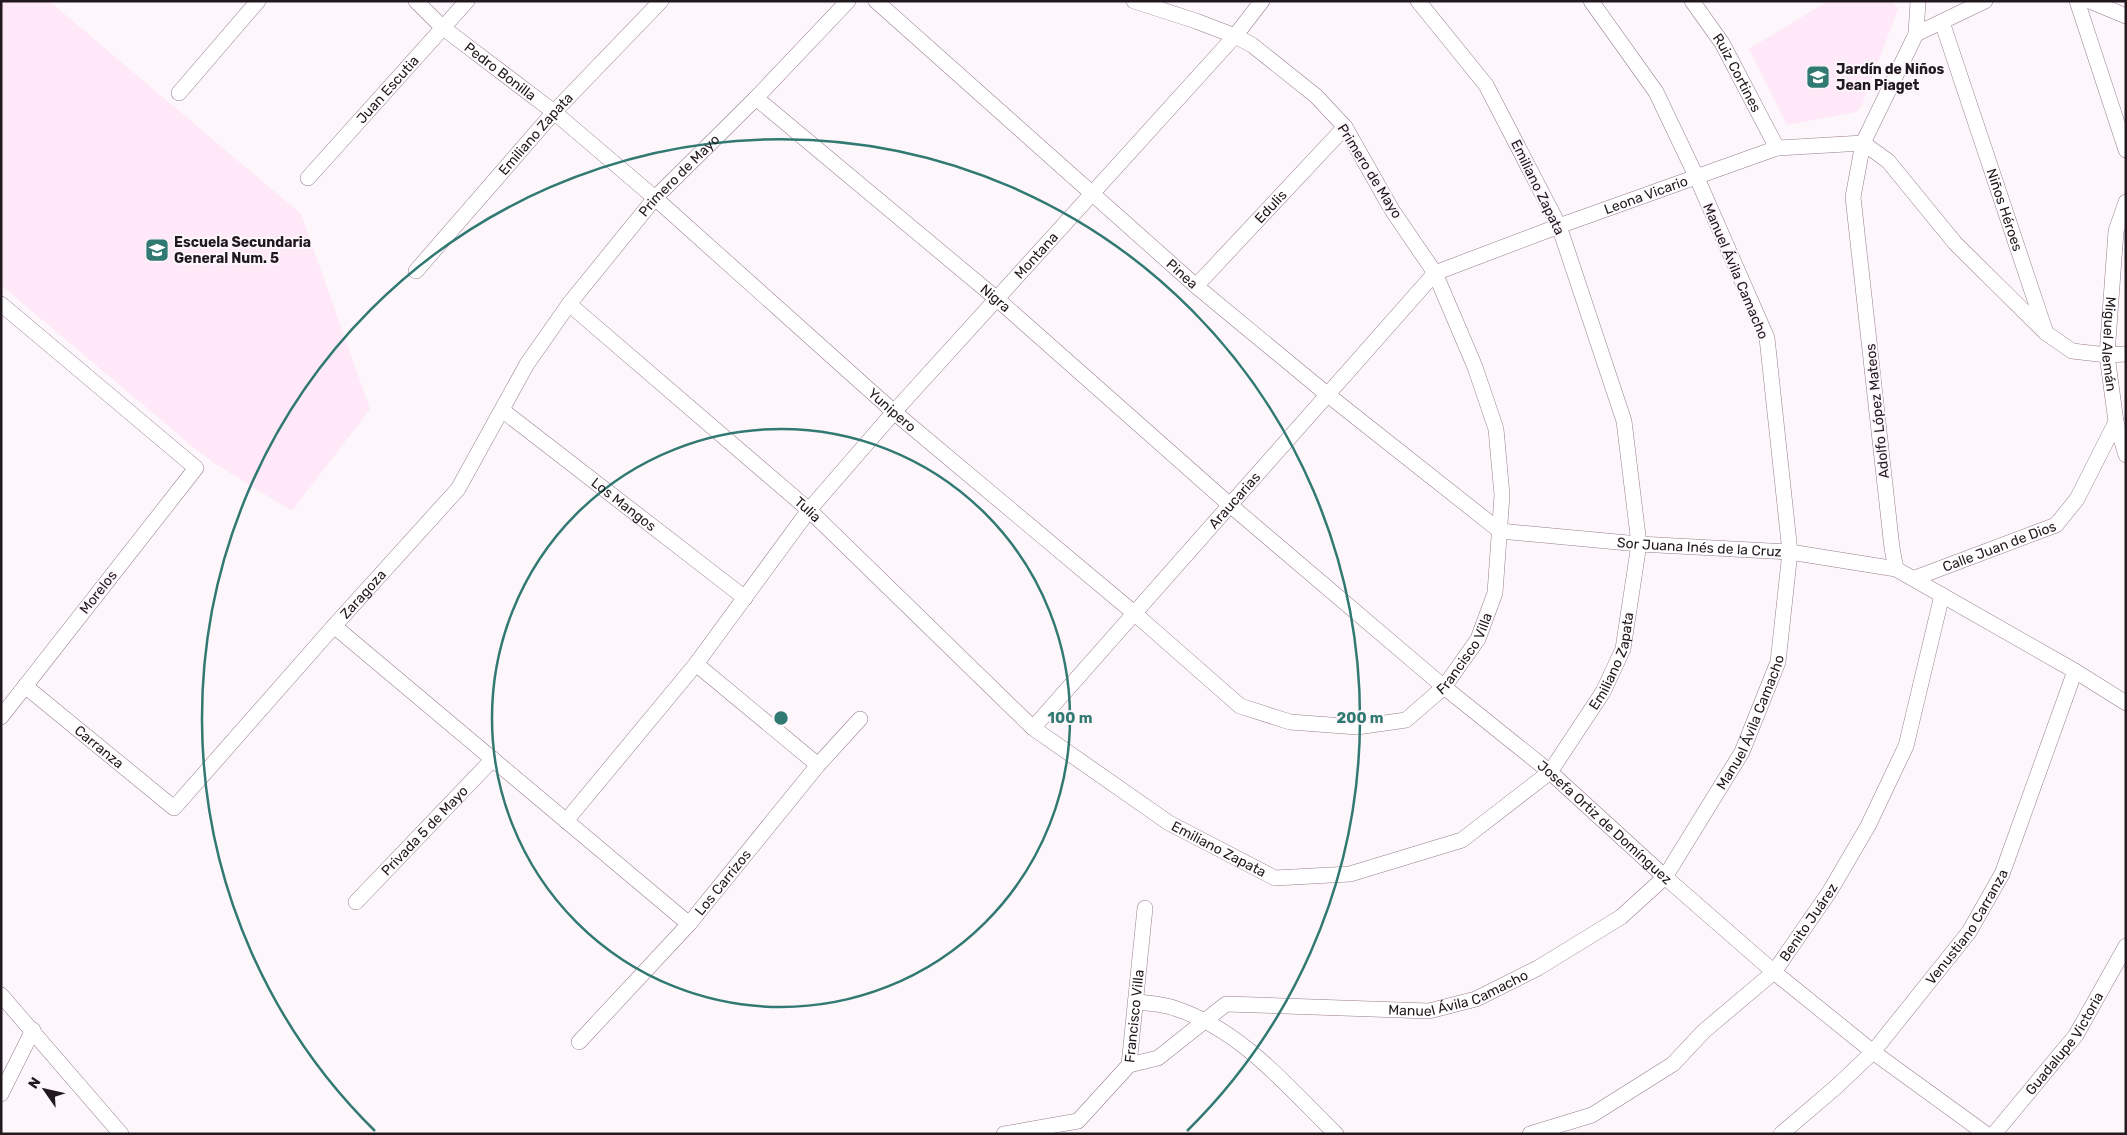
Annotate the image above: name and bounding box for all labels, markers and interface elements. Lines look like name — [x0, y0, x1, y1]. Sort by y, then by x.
street label: Ruiz Cortines — [1709, 30, 1765, 115]
street label: Pedro Bonilla — [461, 39, 539, 104]
street label: Juan Escutia — [353, 52, 423, 127]
place label: Jardín de Niños Jean Piaget — [1836, 61, 1944, 94]
school or university icon: Jardín de Niños Jean Piaget — [1805, 64, 1831, 90]
street label: Emiliano Zapata — [495, 89, 577, 179]
street label: Primero de Mayo — [1334, 121, 1406, 222]
street label: Primero de Mayo — [635, 131, 723, 220]
street label: Emiliano Zapata — [1507, 137, 1568, 238]
street label: Niños Héroes — [1983, 166, 2026, 254]
street label: Leona Vicario — [1602, 173, 1690, 218]
street label: Edulis — [1251, 187, 1290, 227]
street label: Manuel Ávila Camacho — [1699, 200, 1773, 342]
street label: Montana — [1011, 229, 1062, 283]
place label: Escuela Secundaria General Num. 5 — [174, 234, 311, 267]
school or university icon: Escuela Secundaria General Num. 5 — [144, 237, 170, 263]
street label: Pinea — [1163, 256, 1201, 293]
street label: Nigra — [977, 281, 1014, 316]
street label: Miguel Alemán — [2098, 296, 2120, 392]
street label: Adolfo López Mateos — [1862, 343, 1893, 479]
street label: Yunipero — [864, 385, 919, 436]
street label: Araucarias — [1205, 469, 1264, 532]
street label: Los Mangos — [588, 474, 659, 535]
street label: Tulia — [791, 493, 824, 526]
street label: Calle Juan de Dios — [1940, 518, 2059, 576]
street label: Sor Juana Inés de la Cruz — [1616, 534, 1782, 561]
street label: Zaragoza — [337, 566, 390, 622]
street label: Morelos — [76, 567, 121, 618]
street label: Francisco Villa — [1433, 610, 1496, 699]
street label: Emiliano Zapata — [1586, 611, 1637, 713]
street label: Manuel Ávila Camacho — [1713, 654, 1788, 793]
centre of rings — [772, 709, 790, 727]
text: 100 m — [1048, 709, 1092, 727]
text: 200 m — [1336, 709, 1384, 727]
street label: Carranza — [71, 722, 127, 772]
street label: Josefa Ortiz de Domínguez — [1534, 757, 1675, 888]
street label: Privada 5 de Mayo — [378, 782, 472, 879]
street label: Emiliano Zapata — [1169, 818, 1269, 881]
street label: Los Carrizos — [692, 846, 755, 919]
street label: Venustiano Carranza — [1922, 867, 2012, 988]
street label: Benito Juárez — [1776, 880, 1842, 965]
street label: Manuel Ávila Camacho — [1388, 966, 1531, 1020]
street label: Francisco Villa — [1121, 969, 1148, 1064]
street label: Guadalupe Victoria — [2022, 989, 2107, 1099]
north arrow — [20, 1065, 70, 1115]
text: N — [25, 1074, 45, 1092]

